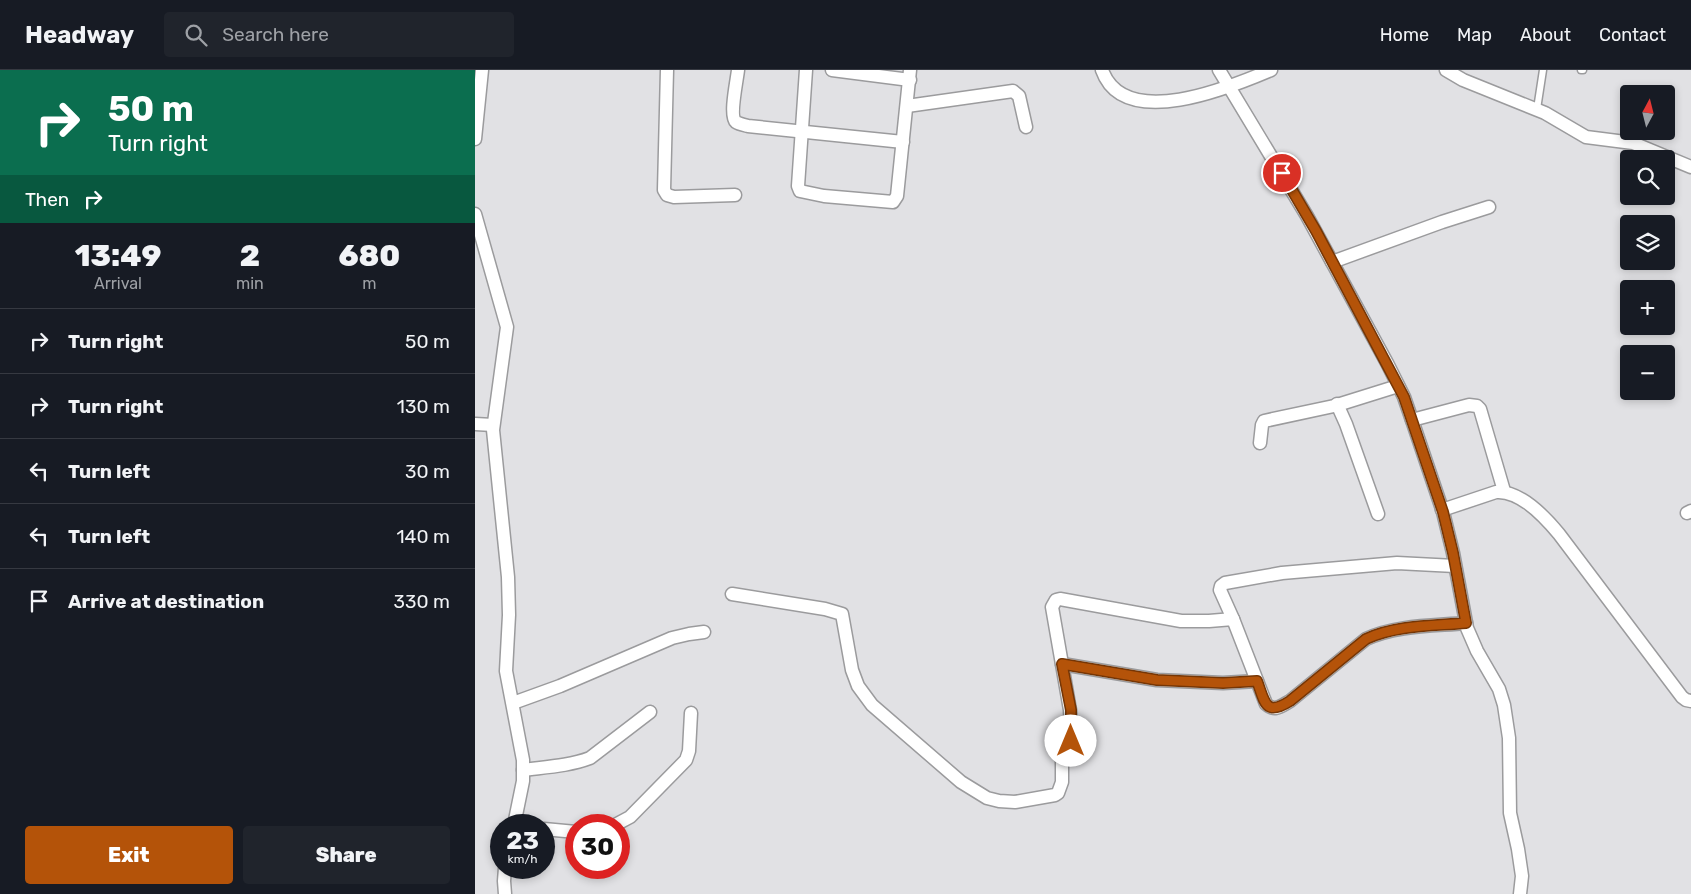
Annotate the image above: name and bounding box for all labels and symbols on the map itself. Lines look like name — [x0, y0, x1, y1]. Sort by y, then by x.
north arrow — [1620, 85, 1675, 140]
pin — [1261, 152, 1303, 194]
position arrow — [1044, 714, 1096, 766]
speed limit sign: 30 — [565, 814, 630, 879]

